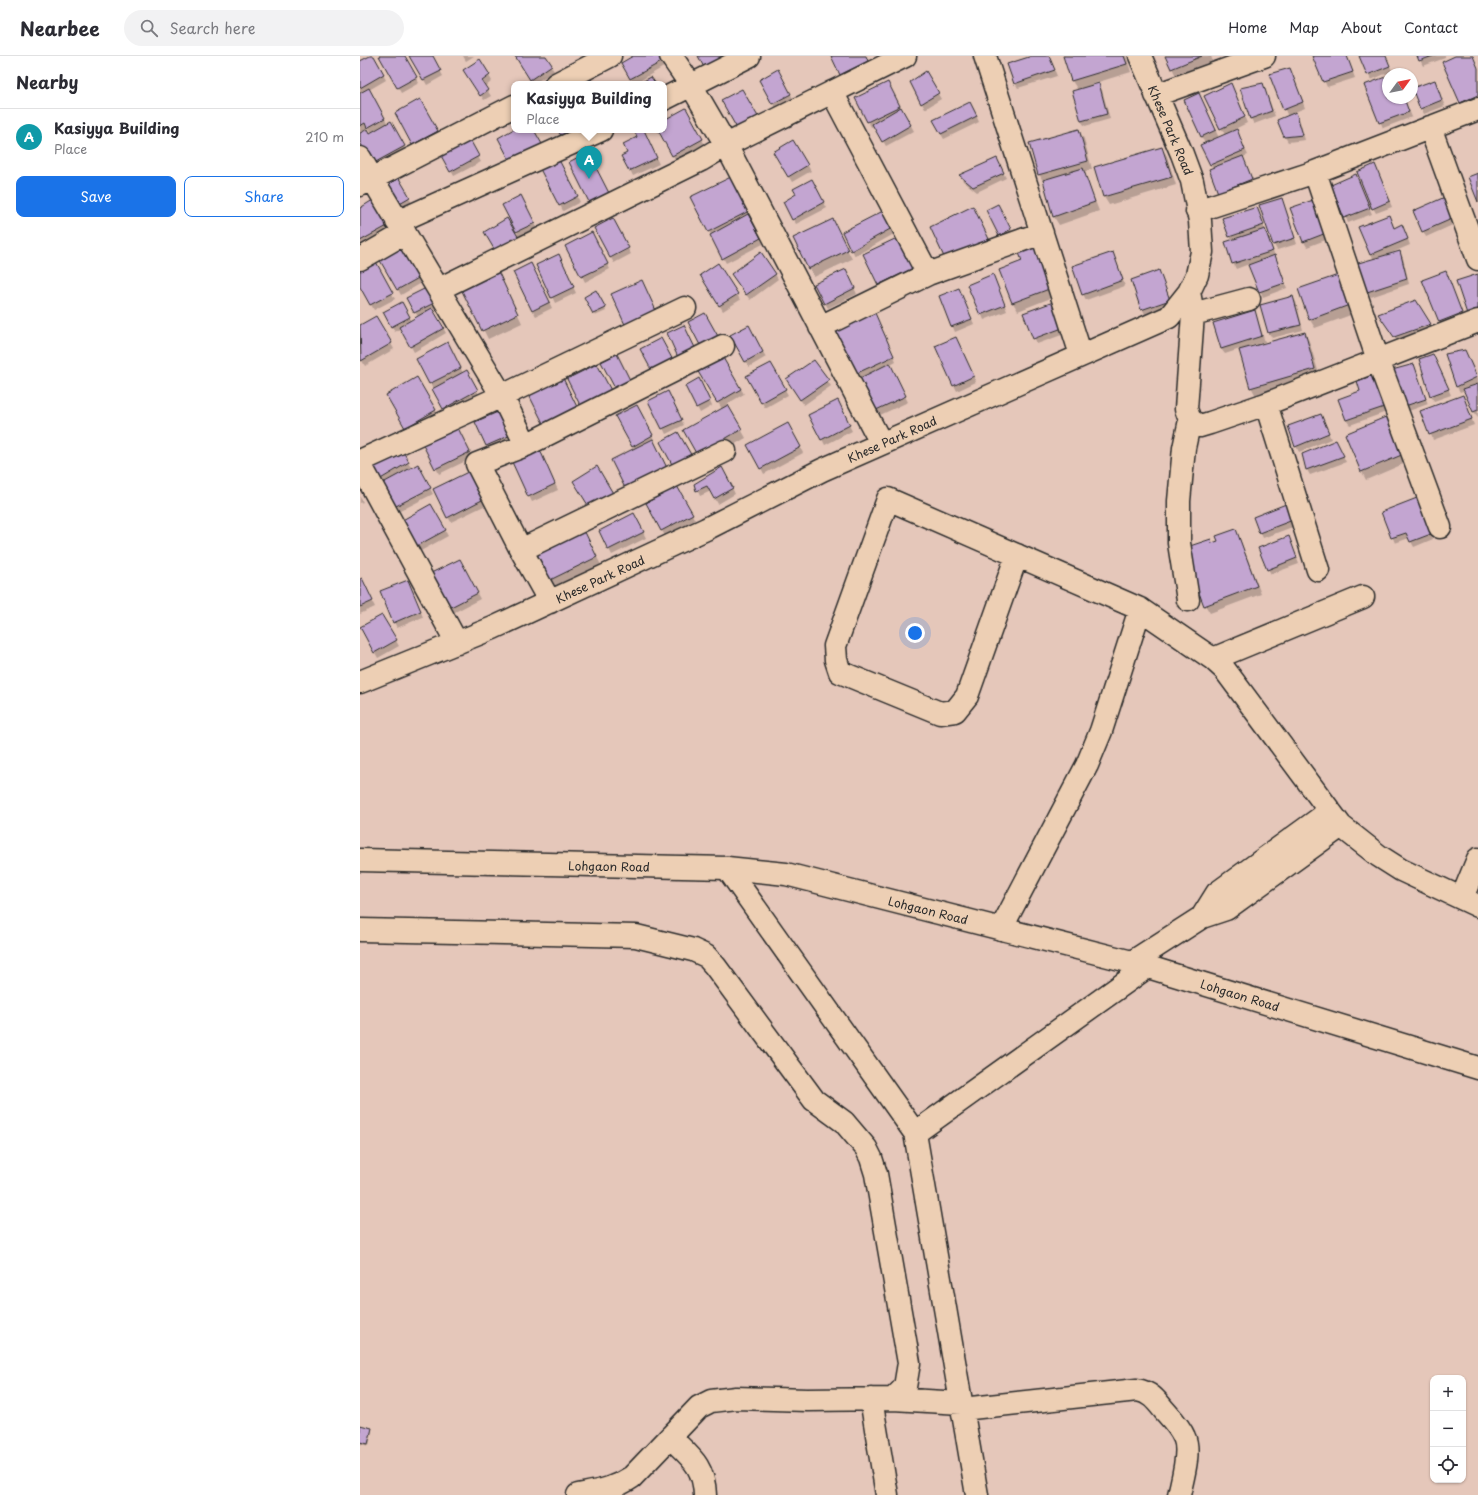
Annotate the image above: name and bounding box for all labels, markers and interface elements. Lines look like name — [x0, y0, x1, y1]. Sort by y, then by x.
search box — [124, 10, 404, 46]
text: Nearbee — [20, 14, 100, 42]
text: Search here — [170, 16, 255, 39]
icon: search — [138, 17, 160, 39]
text: Home — [1228, 17, 1267, 38]
text: Map — [1289, 17, 1319, 38]
text: About — [1341, 17, 1382, 38]
text: Contact — [1404, 17, 1458, 38]
north arrow — [1382, 68, 1418, 104]
text: Nearby — [16, 69, 78, 95]
popup — [511, 81, 667, 133]
street label: Khese Park Road — [1144, 82, 1198, 178]
text: Kasiyya Building — [526, 86, 652, 109]
text: Place — [526, 109, 559, 128]
text: Kasiyya Building — [54, 116, 179, 139]
text: A — [24, 127, 34, 146]
text: 210 m — [305, 127, 344, 146]
text: Place — [54, 139, 87, 158]
pin: A — [576, 146, 602, 179]
button: Save — [16, 176, 176, 217]
button: Share — [184, 176, 344, 217]
street label: Khese Park Road — [844, 411, 940, 467]
street label: Khese Park Road — [553, 550, 647, 608]
your location — [905, 623, 925, 643]
street label: Lohgaon Road — [568, 856, 650, 876]
street label: Lohgaon Road — [886, 891, 970, 929]
street label: Lohgaon Road — [1198, 974, 1282, 1016]
map controls — [1430, 1375, 1466, 1483]
button: + — [1430, 1375, 1466, 1411]
button: − — [1430, 1411, 1466, 1447]
button: locate — [1430, 1447, 1466, 1483]

